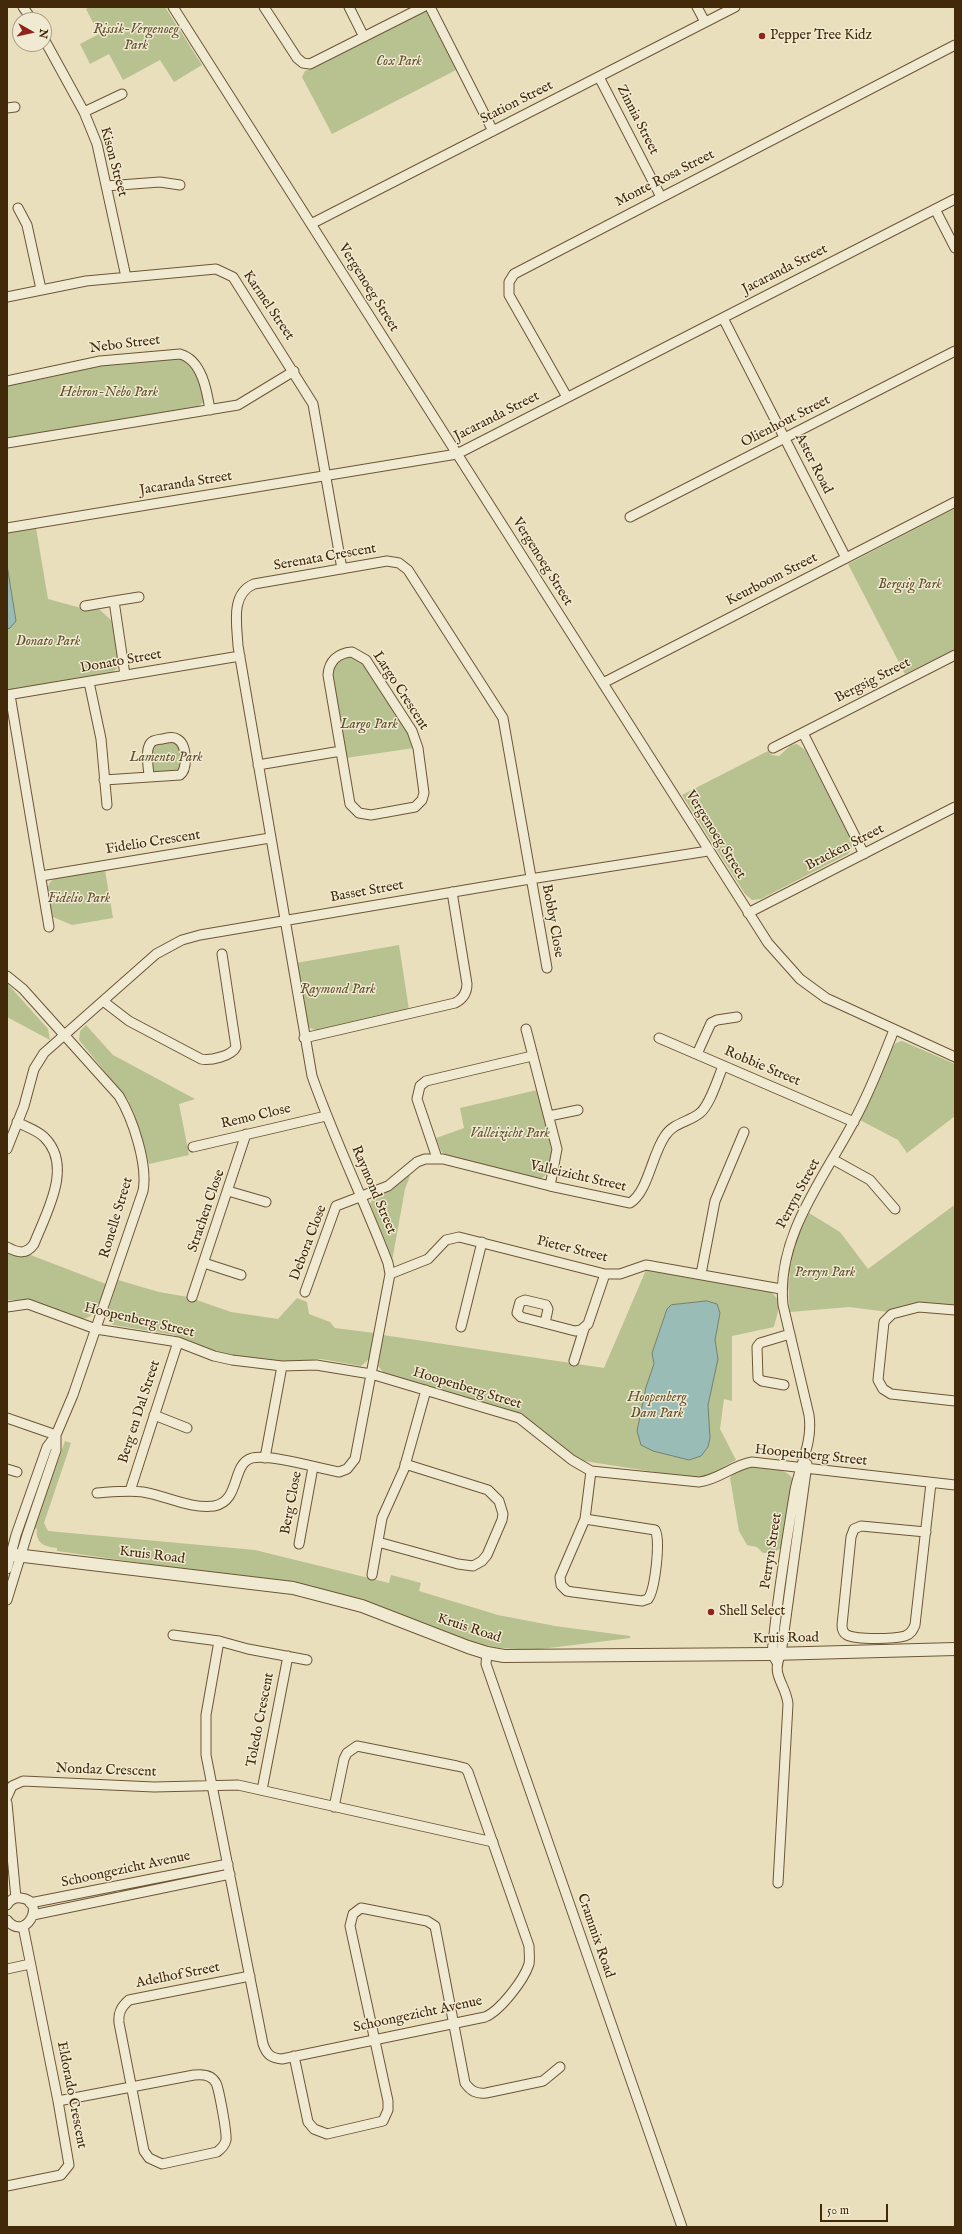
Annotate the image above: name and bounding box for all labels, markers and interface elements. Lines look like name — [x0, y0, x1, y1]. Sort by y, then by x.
north arrow — [12, 12, 52, 52]
park label: Rissik-Vergenoeg Park — [93, 22, 179, 54]
text: N — [35, 28, 50, 39]
place label: Pepper Tree Kidz — [770, 28, 872, 44]
marker: Pepper Tree Kidz — [757, 31, 767, 41]
park label: Cox Park — [376, 54, 422, 70]
street label: Station Street — [478, 78, 556, 128]
street label: Zinnia Street — [612, 82, 662, 158]
street label: Kison Street — [96, 125, 130, 199]
street label: Monte Rosa Street — [613, 147, 717, 211]
street label: Vergenoeg Street — [334, 241, 402, 335]
street label: Jacaranda Street — [740, 241, 830, 299]
street label: Karmel Street — [239, 268, 297, 344]
street label: Nebo Street — [89, 332, 161, 358]
park label: Hebron-Nebo Park — [60, 385, 158, 401]
street label: Jacaranda Street — [452, 388, 542, 446]
street label: Olienhout Street — [739, 392, 833, 452]
street label: Aster Road — [791, 431, 835, 497]
street label: Jacaranda Street — [139, 468, 233, 500]
street label: Vergenoeg Street — [508, 515, 576, 609]
street label: Serenata Crescent — [272, 541, 378, 575]
street label: Keurboom Street — [724, 550, 820, 610]
park label: Bergsig Park — [878, 577, 942, 593]
park label: Donato Park — [16, 634, 80, 650]
street label: Donato Street — [79, 647, 163, 677]
street label: Largo Crescent — [368, 649, 432, 733]
street label: Bergsig Street — [832, 655, 914, 707]
park label: Largo Park — [340, 717, 398, 733]
park label: Lamento Park — [130, 750, 202, 766]
street label: Vergenoeg Street — [681, 788, 749, 882]
street label: Bracken Street — [803, 821, 887, 875]
street label: Fidelio Crescent — [104, 827, 202, 859]
street label: Basset Street — [329, 877, 405, 907]
street label: Bobby Close — [537, 883, 567, 959]
park label: Fidelio Park — [48, 891, 110, 907]
park label: Raymond Park — [300, 982, 376, 998]
street label: Robbie Street — [721, 1043, 803, 1091]
street label: Remo Close — [220, 1101, 292, 1133]
park label: Valleizicht Park — [470, 1126, 550, 1142]
street label: Raymond Street — [347, 1143, 399, 1237]
street label: Perryn Street — [774, 1156, 824, 1232]
street label: Valleizicht Street — [528, 1158, 628, 1196]
street label: Strachen Close — [185, 1168, 229, 1254]
street label: Ronelle Street — [97, 1175, 137, 1261]
street label: Debora Close — [287, 1203, 331, 1283]
street label: Pieter Street — [535, 1233, 609, 1267]
park label: Perryn Park — [795, 1265, 855, 1281]
street label: Hoopenberg Street — [82, 1300, 196, 1342]
street label: Berg en Dal Street — [115, 1358, 165, 1466]
street label: Hoopenberg Street — [411, 1364, 523, 1414]
park label: Hoopenberg Dam Park — [627, 1390, 687, 1422]
street label: Hoopenberg Street — [754, 1442, 868, 1470]
street label: Berg Close — [278, 1470, 306, 1536]
street label: Perryn Street — [758, 1512, 786, 1590]
street label: Kruis Road — [118, 1544, 186, 1568]
place label: Shell Select — [719, 1604, 785, 1620]
marker: Shell Select — [706, 1607, 716, 1617]
street label: Kruis Road — [435, 1611, 503, 1647]
street label: Kruis Road — [753, 1630, 819, 1648]
street label: Toledo Crescent — [244, 1671, 278, 1769]
street label: Nondaz Crescent — [55, 1761, 157, 1781]
street label: Schoongezicht Avenue — [60, 1848, 192, 1892]
street label: Crammix Road — [573, 1892, 617, 1980]
street label: Adelhof Street — [135, 1960, 221, 1992]
street label: Schoongezicht Avenue — [352, 1993, 484, 2037]
street label: Eldorado Crescent — [52, 2040, 90, 2150]
scale bar — [822, 2196, 890, 2222]
text: 50 m — [827, 2203, 849, 2218]

